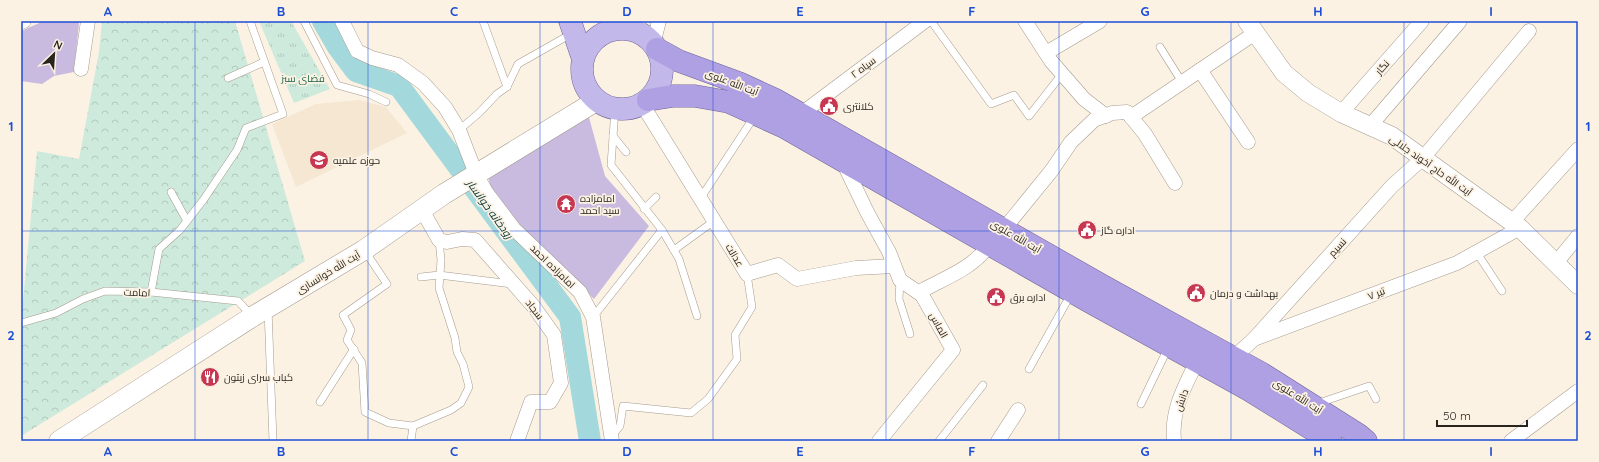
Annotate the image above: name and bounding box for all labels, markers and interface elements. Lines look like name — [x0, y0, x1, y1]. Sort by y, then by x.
text: A — [104, 3, 113, 19]
text: B — [277, 3, 285, 19]
text: C — [450, 3, 458, 19]
text: D — [622, 3, 632, 19]
text: E — [796, 3, 804, 19]
text: F — [968, 3, 976, 19]
text: G — [1140, 3, 1150, 19]
text: H — [1313, 3, 1323, 19]
text: I — [1489, 3, 1493, 19]
north arrow — [34, 34, 74, 74]
text: N — [52, 37, 65, 53]
street label: سپاه ۲ — [848, 54, 878, 81]
street label: نگار — [1372, 57, 1392, 78]
street label: آیت الله علوی — [703, 65, 761, 99]
park label: فضای سبز — [280, 72, 325, 85]
public building icon: کلانتری — [818, 95, 840, 117]
place label: کلانتری — [843, 100, 874, 113]
text: 1 — [8, 118, 14, 134]
text: 1 — [1585, 118, 1591, 134]
street label: آیت الله حاج آخوند جلالی — [1387, 131, 1475, 199]
school or university icon: حوزه علمیه — [308, 149, 330, 171]
place label: حوزه علمیه — [333, 154, 380, 167]
water label: رودخانه خوانسار — [463, 175, 517, 242]
place label: امامزاده سید احمد — [580, 192, 620, 217]
temple icon: امامزاده سید احمد — [555, 193, 577, 215]
street label: آیت الله علوی — [988, 216, 1044, 256]
public building icon: اداره گاز — [1076, 219, 1098, 241]
place label: اداره گاز — [1100, 224, 1135, 237]
street label: نسیم — [1326, 235, 1350, 260]
street label: عدالت — [723, 241, 747, 269]
street label: امامزاده احمد — [527, 242, 578, 291]
street label: آیت الله خوانساری — [294, 247, 363, 297]
public building icon: بهداشت و درمان — [1185, 282, 1207, 304]
street label: ۷ تیر — [1366, 284, 1387, 303]
street label: امامت — [123, 286, 151, 299]
public building icon: اداره برق — [985, 286, 1007, 308]
place label: بهداشت و درمان — [1210, 287, 1278, 300]
place label: اداره برق — [1010, 291, 1046, 304]
street label: سجاد — [523, 297, 547, 322]
street label: الماس — [926, 310, 951, 340]
text: 2 — [7, 327, 15, 343]
text: 2 — [1584, 327, 1592, 343]
restaurant icon: کباب سرای زیتون — [199, 366, 221, 388]
place label: کباب سرای زیتون — [224, 371, 293, 384]
street label: آیت الله علوی — [1271, 375, 1326, 417]
street label: دانش — [1172, 387, 1191, 413]
scale bar — [1437, 402, 1527, 428]
text: 50 m — [1443, 408, 1471, 423]
text: A — [104, 443, 113, 459]
text: B — [277, 443, 285, 459]
text: C — [450, 443, 458, 459]
text: D — [622, 443, 632, 459]
text: E — [796, 443, 804, 459]
text: F — [968, 443, 976, 459]
text: G — [1140, 443, 1150, 459]
text: H — [1313, 443, 1323, 459]
text: I — [1489, 443, 1493, 459]

